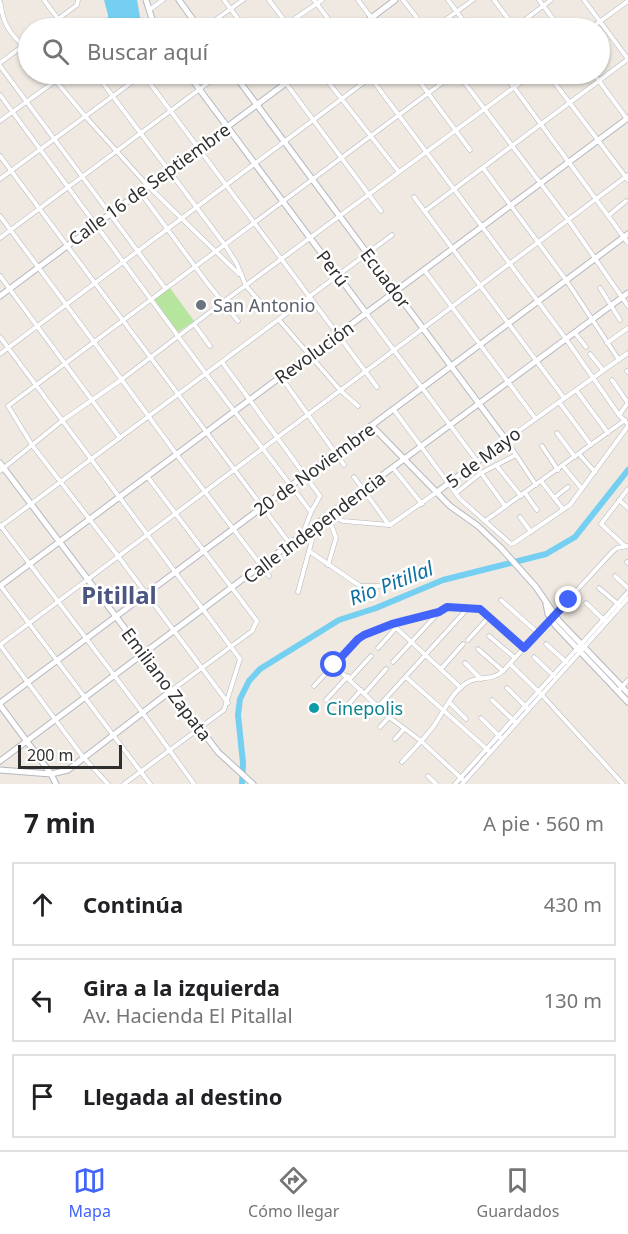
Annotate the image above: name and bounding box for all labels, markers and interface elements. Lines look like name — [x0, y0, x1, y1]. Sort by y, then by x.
search box — [18, 18, 610, 84]
icon: search — [39, 35, 72, 68]
text: Buscar aquí — [87, 36, 208, 66]
street label: Calle 16 de Septiembre — [63, 117, 235, 251]
street label: Ecuador — [356, 243, 417, 313]
street label: Perú — [311, 245, 355, 291]
place label: San Antonio — [213, 293, 315, 317]
marker: San Antonio — [194, 298, 208, 312]
street label: Revolución — [270, 315, 358, 389]
street label: 20 de Noviembre — [249, 417, 379, 521]
street label: 5 de Mayo — [441, 421, 525, 493]
street label: Calle Independencia — [238, 466, 390, 588]
water label: Rio Pitillal — [345, 554, 438, 611]
district label: Pitillal — [81, 578, 157, 611]
route end — [555, 586, 581, 612]
street label: Emiliano Zapata — [117, 623, 217, 745]
route start — [320, 651, 346, 677]
place label: Cinepolis — [326, 696, 403, 720]
marker: Cinepolis — [307, 701, 321, 715]
scale bar — [18, 742, 122, 770]
text: 200 m — [27, 744, 74, 766]
text: 7 min — [24, 805, 96, 841]
text: A pie · 560 m — [483, 810, 604, 837]
icon: ahead — [26, 888, 59, 921]
text: Continúa — [83, 889, 183, 919]
text: 430 m — [544, 891, 602, 918]
text: Gira a la izquierda — [83, 972, 280, 1002]
icon: left — [26, 984, 59, 1017]
text: 130 m — [544, 987, 602, 1014]
text: Av. Hacienda El Pitallal — [83, 1002, 293, 1029]
icon: arrive — [26, 1080, 59, 1113]
text: Llegada al destino — [83, 1081, 283, 1111]
tab: Mapa — [69, 1164, 111, 1222]
tab: Cómo llegar — [248, 1164, 339, 1222]
tab: Guardados — [477, 1164, 559, 1222]

